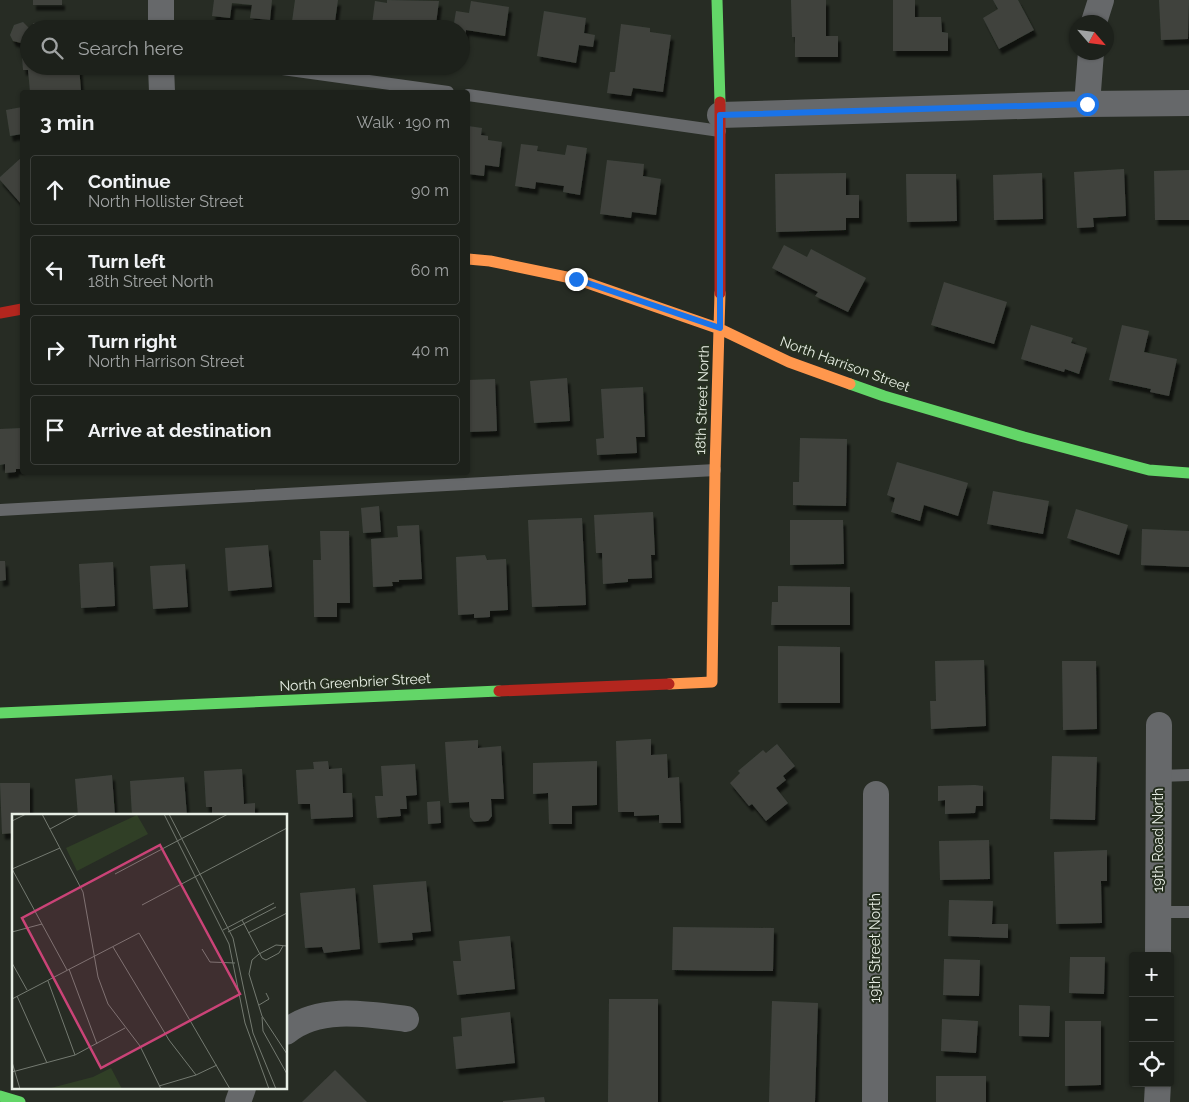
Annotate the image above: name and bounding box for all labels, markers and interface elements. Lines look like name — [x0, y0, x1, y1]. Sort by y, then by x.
north arrow — [1069, 15, 1114, 60]
search box — [20, 20, 470, 75]
icon: search — [38, 34, 66, 62]
text: Search here — [78, 37, 184, 59]
route start — [1076, 93, 1099, 116]
text: 3 min — [40, 110, 94, 135]
text: Walk · 190 m — [357, 113, 450, 132]
text: Continue — [88, 170, 171, 192]
icon: ahead — [41, 176, 69, 204]
text: 90 m — [411, 181, 449, 200]
text: North Hollister Street — [88, 192, 244, 211]
text: Turn left — [88, 250, 165, 272]
icon: left — [41, 256, 69, 284]
text: 60 m — [411, 261, 449, 280]
route end — [565, 268, 588, 291]
text: 18th Street North — [88, 272, 214, 291]
text: Turn right — [88, 330, 177, 352]
street label: North Harrison Street — [778, 333, 912, 395]
icon: right — [41, 336, 69, 364]
text: 40 m — [412, 341, 449, 360]
street label: 18th Street North — [692, 345, 712, 455]
text: North Harrison Street — [88, 352, 244, 371]
icon: arrive — [41, 416, 69, 444]
text: Arrive at destination — [88, 419, 272, 441]
street label: North Greenbrier Street — [279, 670, 431, 694]
street label: 19th Road North — [1150, 788, 1166, 892]
inset map — [12, 814, 288, 1090]
street label: 19th Street North — [867, 893, 883, 1003]
map controls — [1129, 952, 1174, 1087]
button: + — [1129, 952, 1174, 997]
button: − — [1129, 997, 1174, 1042]
button: locate — [1129, 1042, 1174, 1087]

